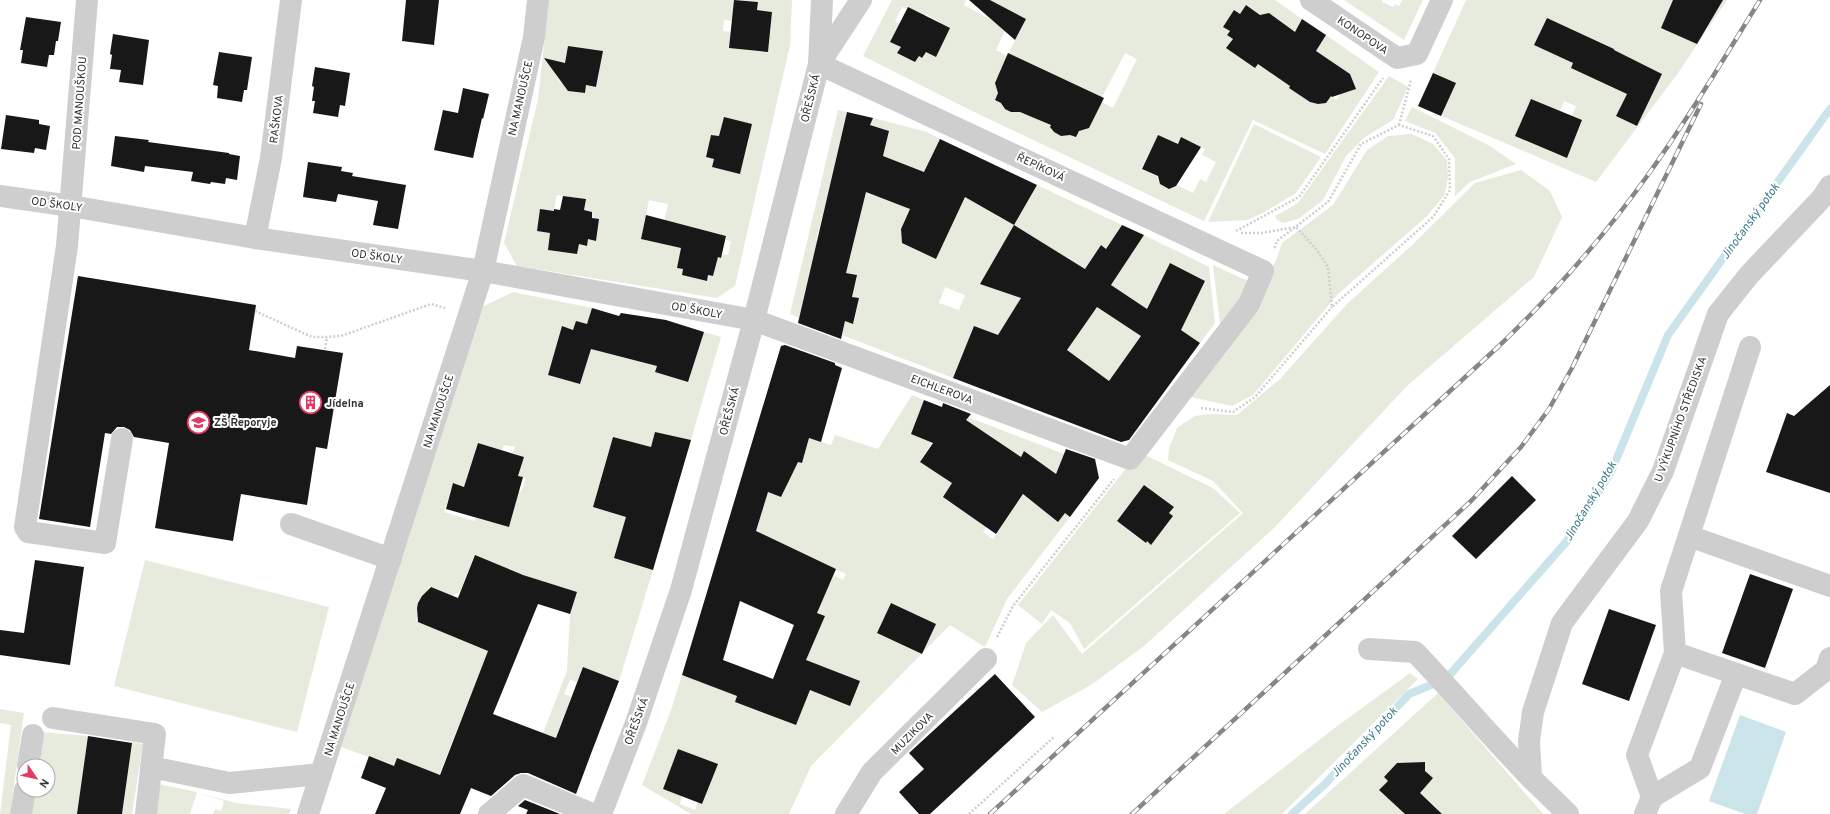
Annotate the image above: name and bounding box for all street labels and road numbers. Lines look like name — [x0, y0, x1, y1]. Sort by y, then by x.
street label: KONOPOVA — [1334, 14, 1391, 58]
street label: POD MANOUŠKOU — [69, 56, 90, 150]
street label: NA MANOUŠCE — [505, 59, 536, 137]
street label: OŘEŠSKÁ — [797, 72, 824, 124]
street label: RAŠKOVA — [266, 94, 287, 144]
street label: ŘEPÍKOVÁ — [1014, 150, 1067, 185]
street label: OD ŠKOLY — [30, 193, 84, 216]
street label: OD ŠKOLY — [350, 245, 404, 268]
street label: OD ŠKOLY — [670, 299, 724, 322]
street label: U VÝKUPNÍHO STŘEDISKA — [1651, 354, 1710, 484]
street label: NA MANOUŠCE — [420, 372, 457, 450]
street label: EICHLEROVA — [909, 372, 975, 408]
street label: OŘEŠSKÁ — [716, 385, 743, 437]
street label: NA MANOUŠCE — [321, 680, 358, 758]
street label: OŘEŠSKÁ — [621, 695, 652, 747]
street label: MUZIKOVA — [888, 709, 937, 758]

